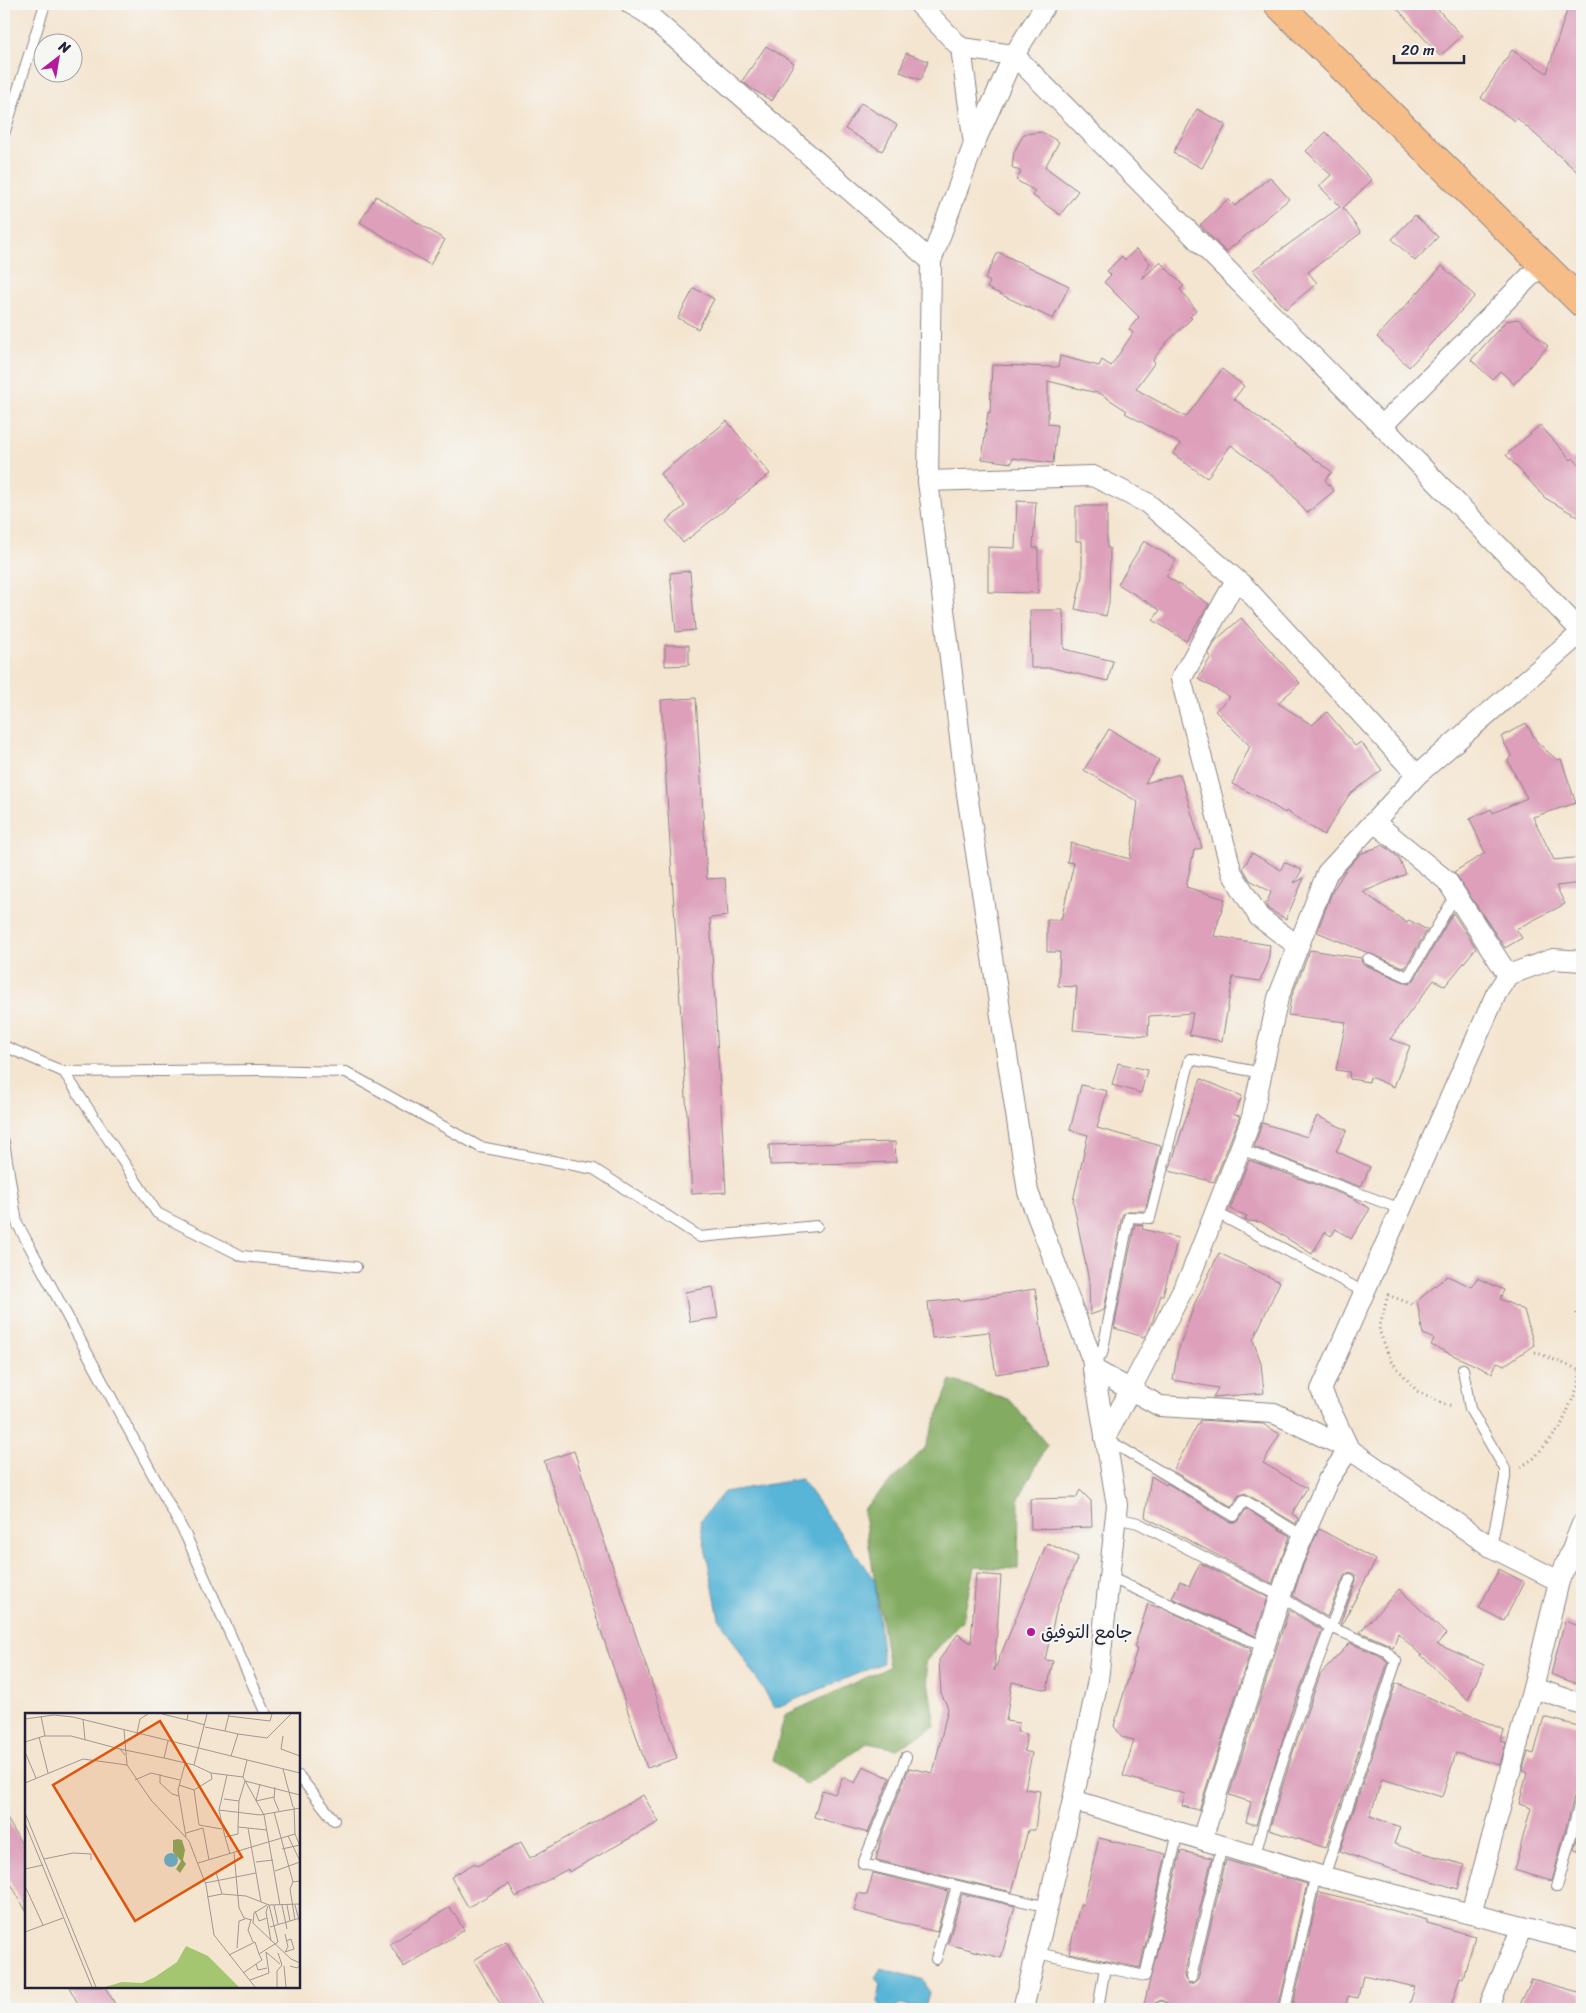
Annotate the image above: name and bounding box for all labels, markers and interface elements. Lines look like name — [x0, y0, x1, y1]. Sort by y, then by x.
north arrow — [32, 32, 82, 82]
scale bar — [1394, 32, 1464, 64]
text: N — [53, 34, 75, 61]
text: 20 m — [1401, 37, 1435, 63]
place label: جامع التوفيق — [1041, 1616, 1133, 1648]
marker: جامع التوفيق — [1025, 1626, 1037, 1638]
inset map — [25, 1713, 300, 1988]

